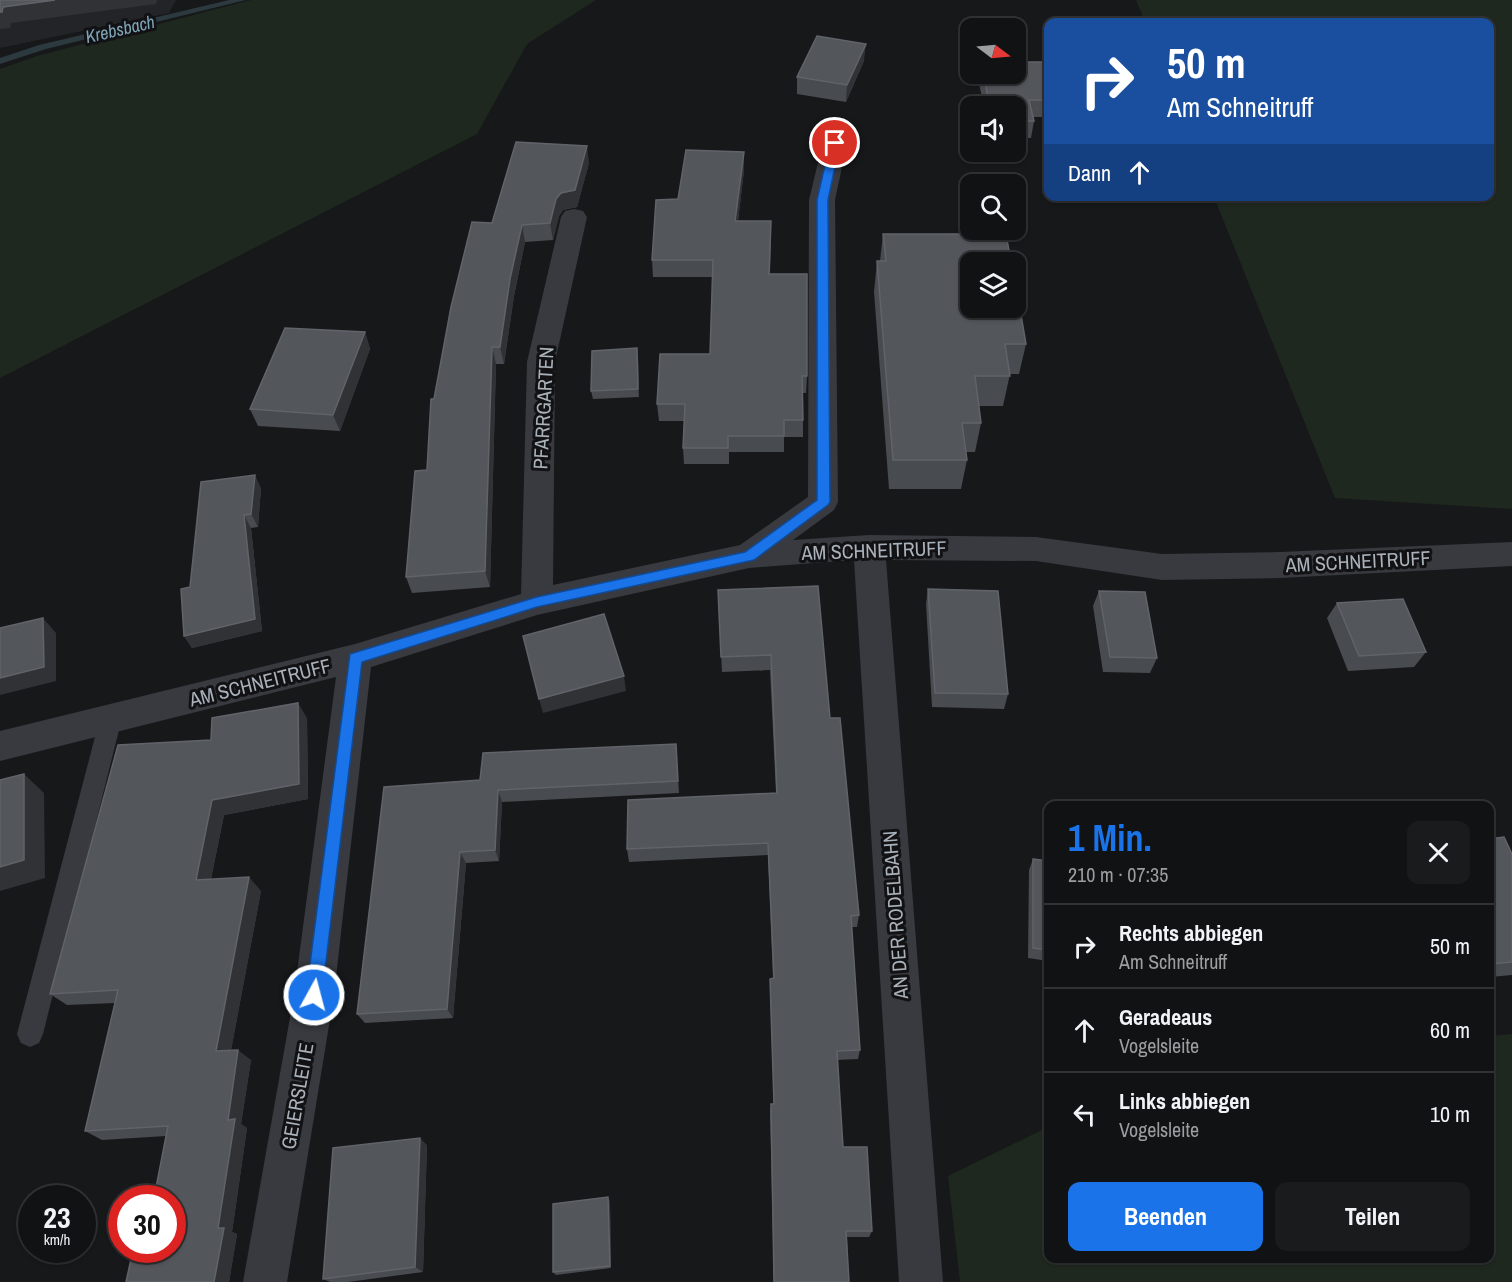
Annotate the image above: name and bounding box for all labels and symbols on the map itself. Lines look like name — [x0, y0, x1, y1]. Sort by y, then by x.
water label: Krebsbach — [83, 9, 157, 49]
north arrow — [960, 18, 1026, 84]
pin — [809, 117, 860, 168]
street label: PFARRGARTEN — [526, 346, 560, 470]
street label: AM SCHNEITRUFF — [800, 534, 947, 566]
street label: AM SCHNEITRUFF — [1284, 544, 1431, 578]
street label: AM SCHNEITRUFF — [185, 651, 334, 713]
street label: AN DER RODELBAHN — [876, 830, 914, 1001]
position arrow — [282, 963, 346, 1027]
street label: GEIERSLEITE — [274, 1041, 320, 1151]
speed limit sign: 30 — [108, 1185, 186, 1263]

